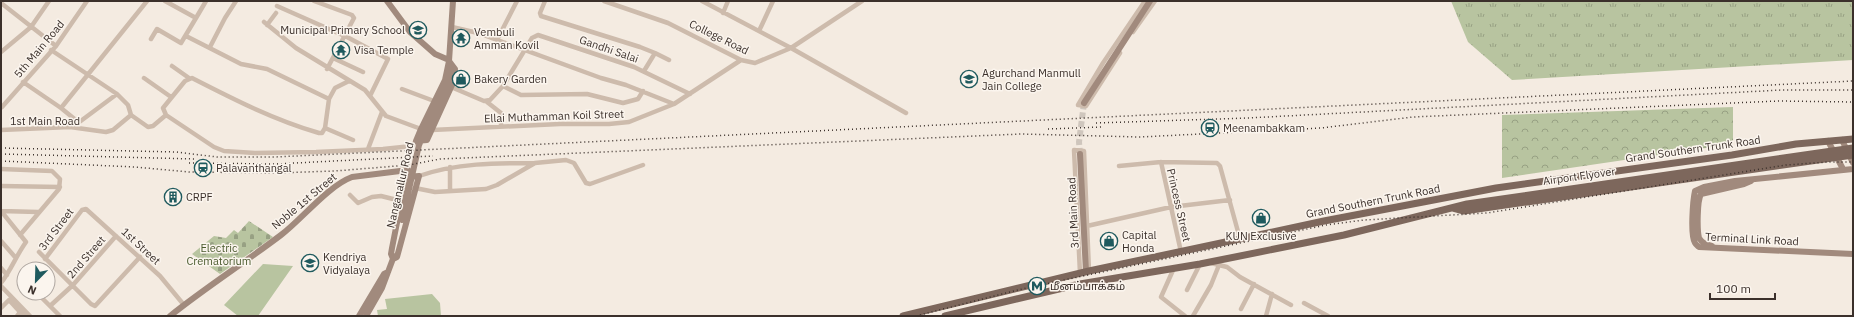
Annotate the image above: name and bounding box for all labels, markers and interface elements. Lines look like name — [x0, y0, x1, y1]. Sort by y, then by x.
street label: 5th Main Road — [11, 17, 67, 81]
street label: College Road — [687, 17, 751, 57]
school or university icon: Municipal Primary School — [408, 20, 428, 40]
place label: Municipal Primary School — [280, 23, 405, 37]
place label: Vembuli Amman Kovil — [474, 25, 539, 52]
temple icon: Vembuli Amman Kovil — [451, 28, 471, 48]
street label: Gandhi Salai — [578, 32, 640, 66]
temple icon: Visa Temple — [331, 40, 351, 60]
place label: Visa Temple — [354, 43, 414, 57]
place label: Agurchand Manmull Jain College — [982, 66, 1081, 93]
shop icon: Bakery Garden — [451, 69, 471, 89]
school or university icon: Agurchand Manmull Jain College — [959, 69, 979, 89]
place label: Bakery Garden — [474, 72, 547, 86]
street label: Ellai Muthamman Koil Street — [484, 107, 624, 125]
street label: 1st Main Road — [10, 114, 80, 128]
station icon: Meenambakkam — [1200, 118, 1220, 138]
place label: Meenambakkam — [1223, 121, 1305, 135]
street label: Grand Southern Trunk Road — [1624, 133, 1762, 165]
street label: Nanganallur Road — [383, 141, 417, 229]
station icon: Palavanthangal — [193, 158, 213, 178]
place label: Palavanthangal — [216, 161, 292, 175]
street label: Airport Flyover — [1542, 164, 1616, 188]
street label: Princess Street — [1164, 167, 1194, 243]
street label: Noble 1st Street — [269, 170, 339, 232]
street label: 3rd Main Road — [1064, 177, 1082, 249]
street label: Grand Southern Trunk Road — [1305, 181, 1441, 221]
building icon: CRPF — [163, 187, 183, 207]
place label: CRPF — [186, 190, 213, 204]
street label: 3rd Street — [35, 205, 77, 253]
shop icon: KUN Exclusive — [1251, 208, 1271, 228]
street label: 1st Street — [118, 224, 164, 268]
place label: Capital Honda — [1122, 228, 1157, 255]
place label: KUN Exclusive — [1226, 229, 1296, 243]
street label: Terminal Link Road — [1705, 230, 1799, 248]
shop icon: Capital Honda — [1099, 231, 1119, 251]
street label: 2nd Street — [64, 233, 108, 281]
park label: Electric Crematorium — [187, 241, 251, 268]
place label: Kendriya Vidyalaya — [323, 250, 370, 277]
school or university icon: Kendriya Vidyalaya — [300, 253, 320, 273]
north arrow — [16, 261, 56, 301]
scale bar — [1710, 275, 1775, 301]
metro station icon: மீனம்பாக்கம் — [1027, 276, 1047, 296]
place label: மீனம்பாக்கம் — [1050, 279, 1125, 293]
text: 100 m — [1716, 281, 1751, 296]
text: N — [26, 282, 38, 298]

